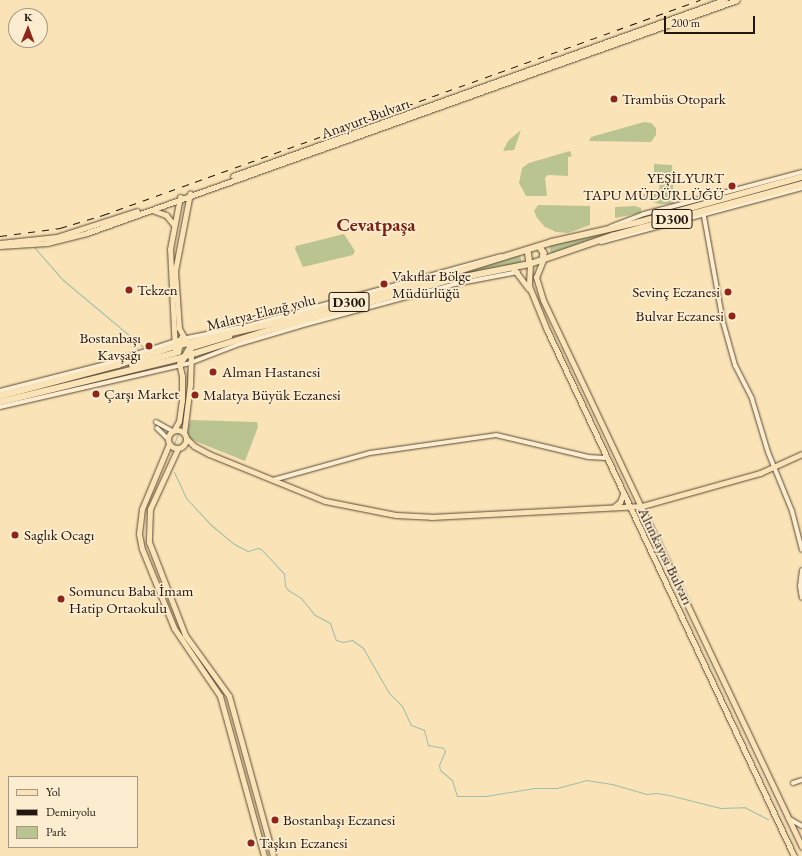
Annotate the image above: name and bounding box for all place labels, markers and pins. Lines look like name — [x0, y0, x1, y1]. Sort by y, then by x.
place label: Trambüs Otopark — [622, 90, 726, 108]
marker: Trambüs Otopark — [609, 94, 619, 104]
place label: YEŞİLYURT TAPU MÜDÜRLÜĞÜ — [583, 168, 724, 203]
marker: YEŞİLYURT TAPU MÜDÜRLÜĞÜ — [727, 181, 737, 191]
place label: Vakıflar Bölge Müdürlüğü — [392, 266, 471, 301]
marker: Vakıflar Bölge Müdürlüğü — [379, 279, 389, 289]
place label: Tekzen — [137, 281, 178, 299]
place label: Sevinç Eczanesi — [632, 283, 720, 301]
marker: Tekzen — [124, 285, 134, 295]
marker: Sevinç Eczanesi — [723, 287, 733, 297]
place label: Bulvar Eczanesi — [636, 307, 724, 325]
marker: Bulvar Eczanesi — [727, 311, 737, 321]
place label: Bostanbaşı Kavşağı — [79, 328, 141, 363]
marker: Bostanbaşı Kavşağı — [144, 341, 154, 351]
place label: Alman Hastanesi — [222, 363, 321, 381]
marker: Alman Hastanesi — [207, 366, 219, 378]
place label: Çarşı Market — [104, 385, 179, 403]
place label: Malatya Büyük Eczanesi — [203, 386, 341, 404]
marker: Çarşı Market — [91, 389, 101, 399]
marker: Malatya Büyük Eczanesi — [190, 390, 200, 400]
place label: Saglık Ocagı — [24, 526, 94, 544]
marker: Saglık Ocagı — [9, 529, 21, 541]
place label: Somuncu Baba İmam Hatip Ortaokulu — [69, 581, 194, 616]
marker: Somuncu Baba İmam Hatip Ortaokulu — [56, 594, 66, 604]
place label: Bostanbaşı Eczanesi — [283, 811, 395, 829]
marker: Bostanbaşı Eczanesi — [270, 815, 280, 825]
place label: Taşkın Eczanesi — [259, 834, 348, 852]
marker: Taşkın Eczanesi — [246, 838, 256, 848]

